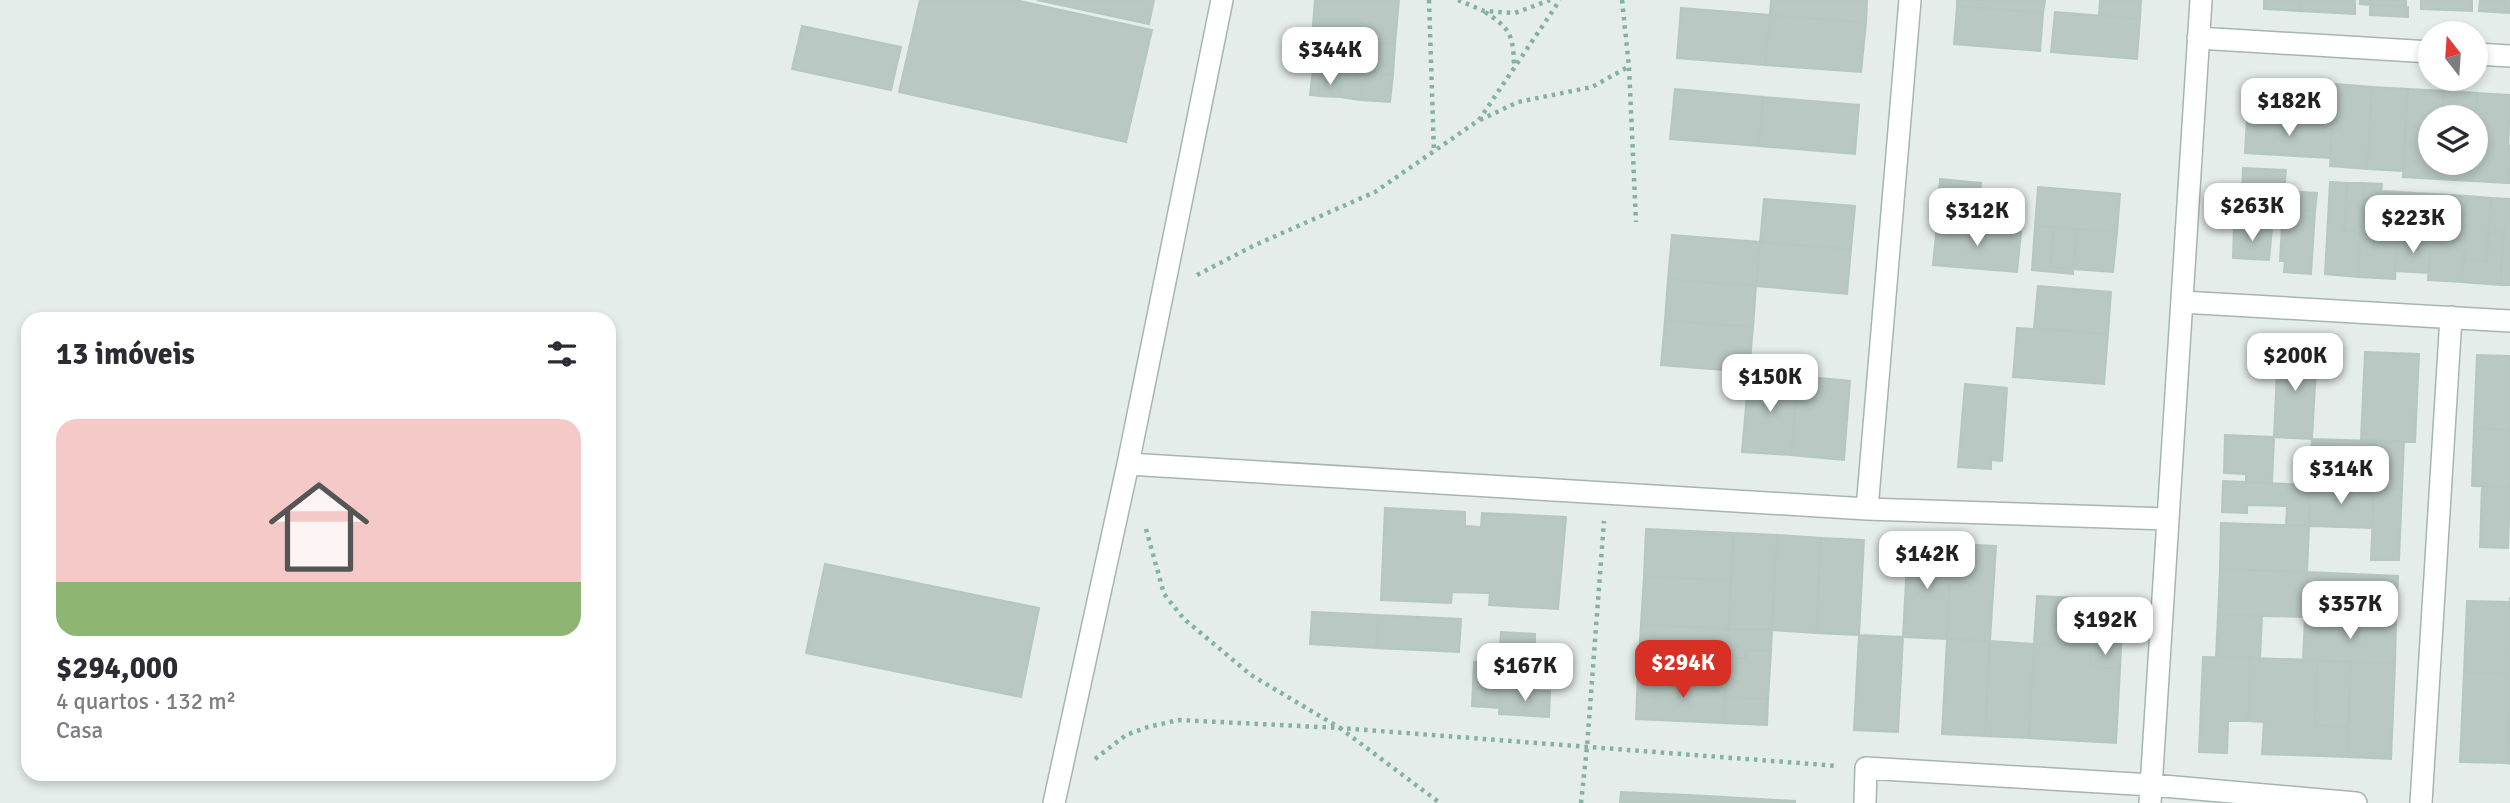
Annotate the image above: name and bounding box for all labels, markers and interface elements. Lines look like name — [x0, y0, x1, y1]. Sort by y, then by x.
north arrow — [2418, 21, 2488, 91]
map controls — [2418, 21, 2488, 175]
pin: $344K — [1281, 28, 1379, 87]
text: $344K — [1298, 35, 1362, 64]
pin: $182K — [2240, 78, 2338, 138]
text: $182K — [2257, 86, 2321, 115]
button: layers — [2418, 105, 2488, 175]
pin: $263K — [2203, 184, 2301, 243]
pin: $312K — [1928, 188, 2026, 248]
text: $263K — [2220, 191, 2284, 220]
text: $312K — [1945, 196, 2009, 225]
pin: $223K — [2364, 196, 2462, 255]
text: $223K — [2381, 203, 2445, 232]
pin: $200K — [2246, 334, 2344, 393]
icon: filters — [543, 335, 581, 373]
text: 13 imóveis — [56, 336, 195, 373]
text: $200K — [2263, 341, 2327, 370]
pin: $150K — [1721, 354, 1819, 414]
text: $150K — [1738, 362, 1802, 391]
pin: $314K — [2292, 447, 2390, 506]
text: $314K — [2309, 454, 2373, 483]
icon: home — [256, 464, 382, 590]
pin: $142K — [1878, 532, 1976, 591]
text: $142K — [1895, 539, 1959, 568]
pin: $357K — [2301, 582, 2399, 641]
text: $357K — [2318, 589, 2382, 618]
pin: $192K — [2056, 598, 2154, 657]
text: $192K — [2073, 605, 2137, 634]
pin: $294K — [1634, 640, 1732, 700]
pin: $167K — [1476, 644, 1574, 703]
text: $294K — [1651, 648, 1715, 677]
text: $294,000 — [56, 650, 178, 687]
text: $167K — [1493, 651, 1557, 680]
text: 4 quartos · 132 m² — [56, 687, 236, 716]
text: Casa — [56, 716, 103, 745]

